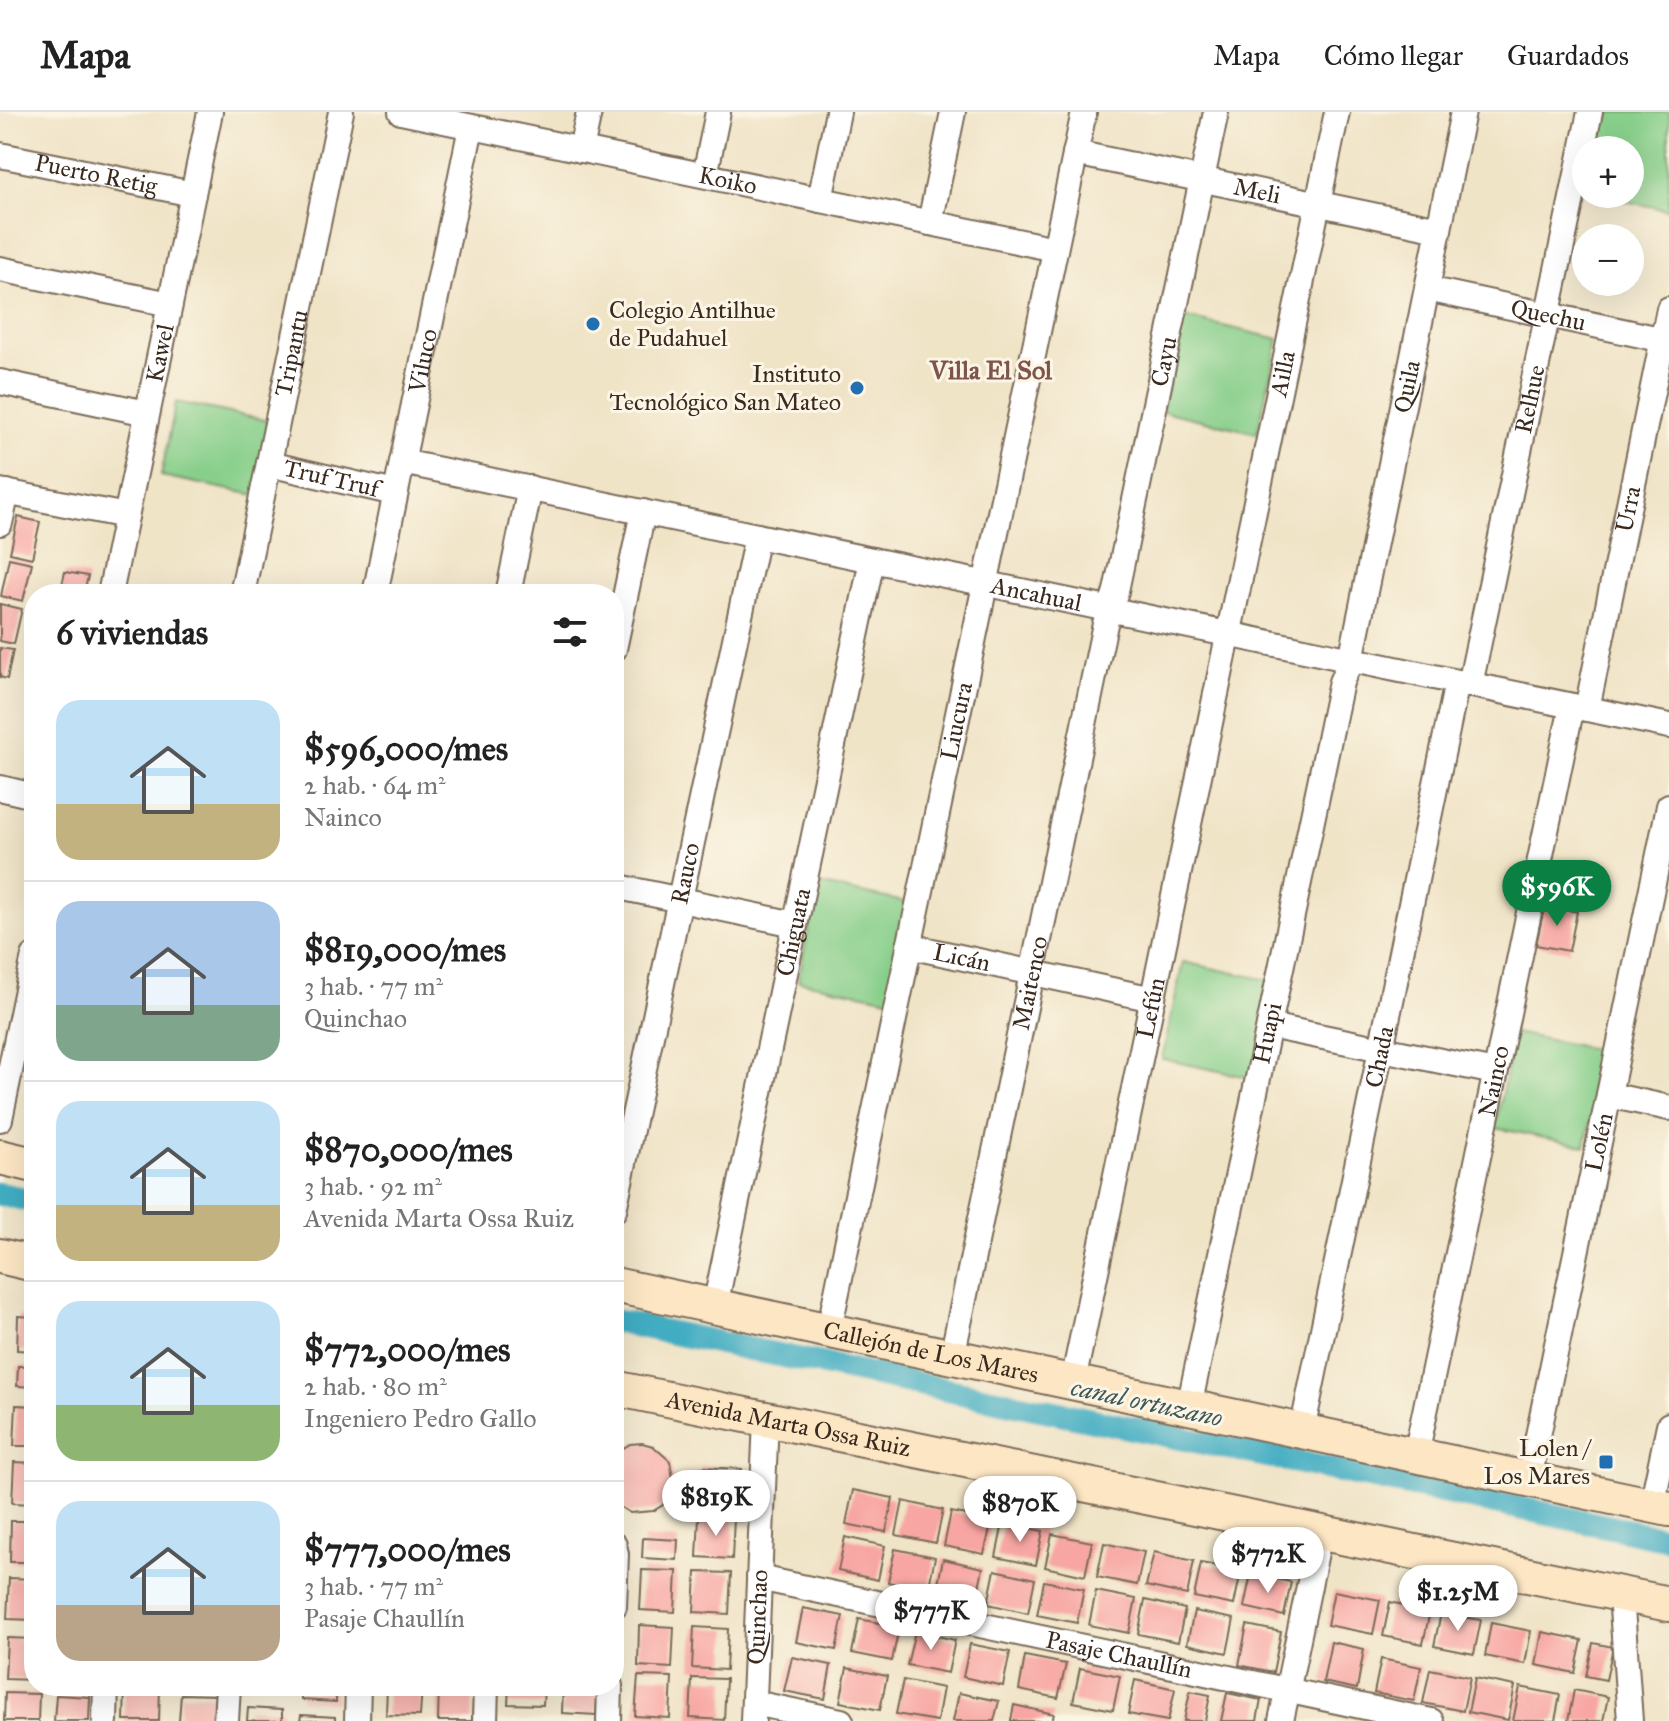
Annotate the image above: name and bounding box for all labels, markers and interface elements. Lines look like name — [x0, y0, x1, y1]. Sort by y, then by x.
text: Mapa — [40, 32, 130, 78]
text: Mapa — [1213, 38, 1280, 73]
text: Cómo llegar — [1324, 38, 1463, 73]
text: Guardados — [1507, 38, 1629, 73]
map controls — [1572, 136, 1644, 296]
button: + — [1572, 136, 1644, 208]
street label: Puerto Retig — [32, 147, 161, 202]
street label: Koiko — [696, 160, 760, 201]
street label: Meli — [1231, 171, 1284, 211]
button: − — [1572, 224, 1644, 296]
street label: Quechu — [1508, 292, 1589, 338]
place label: Colegio Antilhue de Pudahuel — [609, 295, 776, 353]
street label: Tripantu — [268, 307, 315, 399]
marker: Colegio Antilhue de Pudahuel — [584, 315, 602, 333]
street label: Kawel — [139, 321, 181, 385]
street label: Viluco — [401, 326, 444, 397]
street label: Cayu — [1144, 334, 1184, 389]
street label: Ailla — [1263, 347, 1302, 400]
district label: Villa El Sol — [929, 354, 1053, 386]
street label: Quila — [1387, 357, 1427, 416]
place label: Instituto Tecnológico San Mateo — [610, 359, 841, 417]
street label: Relhue — [1508, 362, 1552, 436]
marker: Instituto Tecnológico San Mateo — [848, 379, 866, 397]
street label: Truf Truf — [281, 453, 386, 505]
street label: Urra — [1609, 483, 1648, 535]
street label: Ancahual — [987, 570, 1085, 618]
icon: filters — [548, 610, 592, 654]
text: 6 viviendas — [56, 612, 208, 653]
street label: Liucura — [934, 679, 979, 763]
text: $596,000/mes — [304, 728, 508, 769]
icon: home — [120, 732, 216, 828]
text: 2 hab. · 64 m² — [304, 769, 446, 801]
text: Nainco — [304, 801, 382, 833]
street label: Rauco — [664, 840, 707, 907]
pin: $596K — [1501, 860, 1613, 928]
text: $596K — [1520, 870, 1594, 902]
street label: Chiguata — [770, 885, 818, 979]
text: $819,000/mes — [304, 929, 506, 970]
icon: home — [120, 933, 216, 1029]
street label: Maitenco — [1006, 933, 1054, 1033]
street label: Licán — [930, 937, 993, 978]
text: 3 hab. · 77 m² — [304, 970, 443, 1002]
street label: Lefún — [1130, 975, 1172, 1041]
street label: Huapi — [1246, 999, 1289, 1067]
text: Quinchao — [304, 1002, 407, 1034]
street label: Chada — [1358, 1023, 1401, 1090]
street label: Nainco — [1472, 1043, 1516, 1119]
street label: Lolén — [1578, 1110, 1620, 1174]
text: $870,000/mes — [304, 1129, 513, 1170]
icon: home — [120, 1133, 216, 1229]
text: 3 hab. · 92 m² — [304, 1170, 442, 1202]
text: Avenida Marta Ossa Ruiz — [304, 1202, 574, 1234]
street label: Callejón de Los Mares — [821, 1315, 1041, 1390]
text: $772,000/mes — [304, 1329, 511, 1370]
icon: home — [120, 1333, 216, 1429]
text: 2 hab. · 80 m² — [304, 1370, 447, 1402]
water label: canal ortuzano — [1068, 1370, 1226, 1434]
street label: Avenida Marta Ossa Ruiz — [662, 1384, 914, 1463]
text: Ingeniero Pedro Gallo — [304, 1402, 537, 1434]
place label: Lolen / Los Mares — [1484, 1433, 1593, 1491]
marker: Lolen / Los Mares — [1597, 1453, 1615, 1471]
pin: $819K — [660, 1470, 772, 1538]
pin: $870K — [964, 1476, 1076, 1544]
text: $819K — [680, 1480, 752, 1512]
text: $870K — [982, 1486, 1058, 1518]
pin: $772K — [1212, 1527, 1324, 1595]
text: $777,000/mes — [304, 1529, 511, 1570]
icon: home — [120, 1533, 216, 1629]
text: $772K — [1231, 1537, 1305, 1569]
pin: $1.25M — [1393, 1565, 1523, 1633]
street label: Quinchao — [740, 1569, 775, 1665]
text: 3 hab. · 77 m² — [304, 1570, 443, 1602]
text: $1.25M — [1417, 1575, 1499, 1607]
pin: $777K — [875, 1584, 987, 1652]
text: $777K — [893, 1594, 969, 1626]
text: Pasaje Chaullín — [304, 1602, 465, 1634]
street label: Pasaje Chaullín — [1043, 1624, 1195, 1685]

